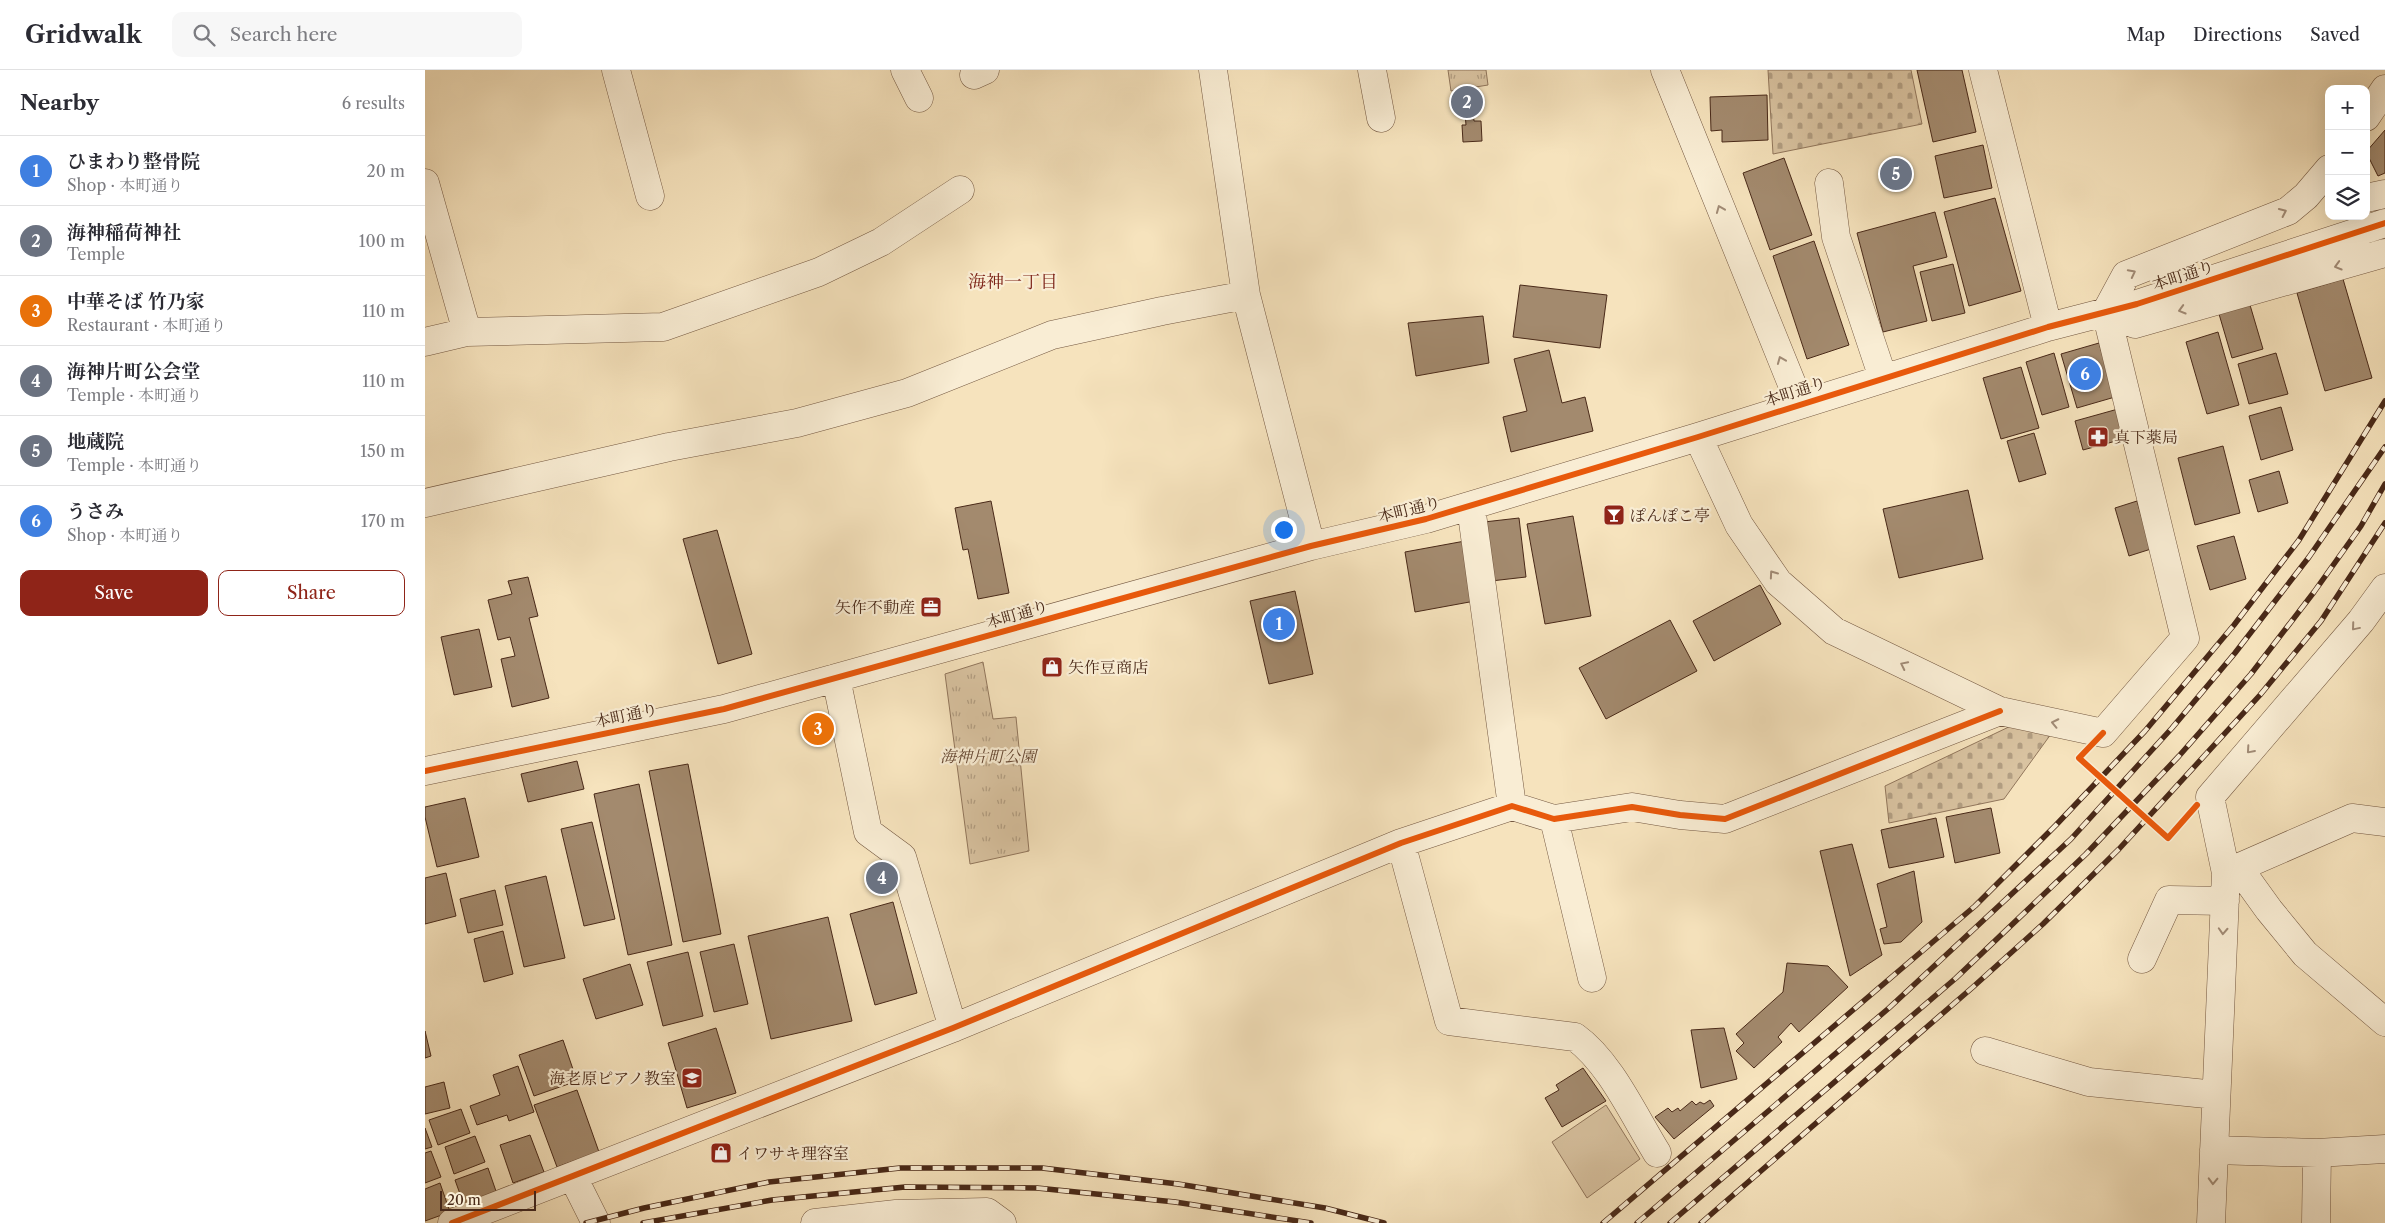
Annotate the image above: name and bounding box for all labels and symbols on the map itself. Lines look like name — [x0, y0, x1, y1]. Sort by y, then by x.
pin: 2 — [1451, 83, 1483, 121]
pin: 5 — [1880, 155, 1912, 193]
one-way arrow — [1716, 205, 1727, 214]
one-way arrow — [2277, 208, 2286, 218]
street label: 本町通り — [2149, 256, 2217, 294]
one-way arrow — [2335, 261, 2343, 271]
one-way arrow — [2127, 269, 2136, 279]
district label: 海神一丁目 — [968, 271, 1058, 293]
one-way arrow — [2178, 305, 2186, 315]
pin: 6 — [2069, 355, 2101, 393]
one-way arrow — [1777, 356, 1787, 364]
street label: 本町通り — [1761, 372, 1829, 410]
pharmacy icon: 真下薬局 — [2086, 425, 2110, 449]
place label: 真下薬局 — [2114, 427, 2178, 447]
street label: 本町通り — [1376, 492, 1442, 526]
bar icon: ぽんぽこ亭 — [1602, 503, 1626, 527]
place label: ぽんぽこ亭 — [1630, 505, 1710, 525]
your location — [1271, 517, 1297, 543]
one-way arrow — [1769, 570, 1779, 579]
office icon: 矢作不動産 — [919, 595, 943, 619]
street label: 本町通り — [983, 596, 1051, 632]
place label: 矢作不動産 — [835, 597, 915, 617]
pin: 1 — [1263, 605, 1295, 643]
one-way arrow — [2353, 621, 2361, 630]
shop icon: 矢作豆商店 — [1040, 655, 1064, 679]
place label: 矢作豆商店 — [1068, 657, 1148, 677]
one-way arrow — [1900, 661, 1909, 671]
street label: 本町通り — [593, 699, 659, 731]
pin: 3 — [802, 710, 834, 748]
one-way arrow — [2051, 718, 2060, 729]
one-way arrow — [2247, 745, 2256, 754]
park label: 海神片町公園 — [940, 746, 1039, 766]
pin: 4 — [866, 859, 898, 897]
one-way arrow — [2218, 928, 2229, 936]
school or university icon: 海老原ピアノ教室 — [680, 1066, 704, 1090]
place label: 海老原ピアノ教室 — [549, 1068, 676, 1088]
shop icon: イワサキ理容室 — [709, 1141, 733, 1165]
place label: イワサキ理容室 — [737, 1143, 849, 1163]
one-way arrow — [2207, 1177, 2218, 1185]
scale bar — [440, 1188, 536, 1211]

